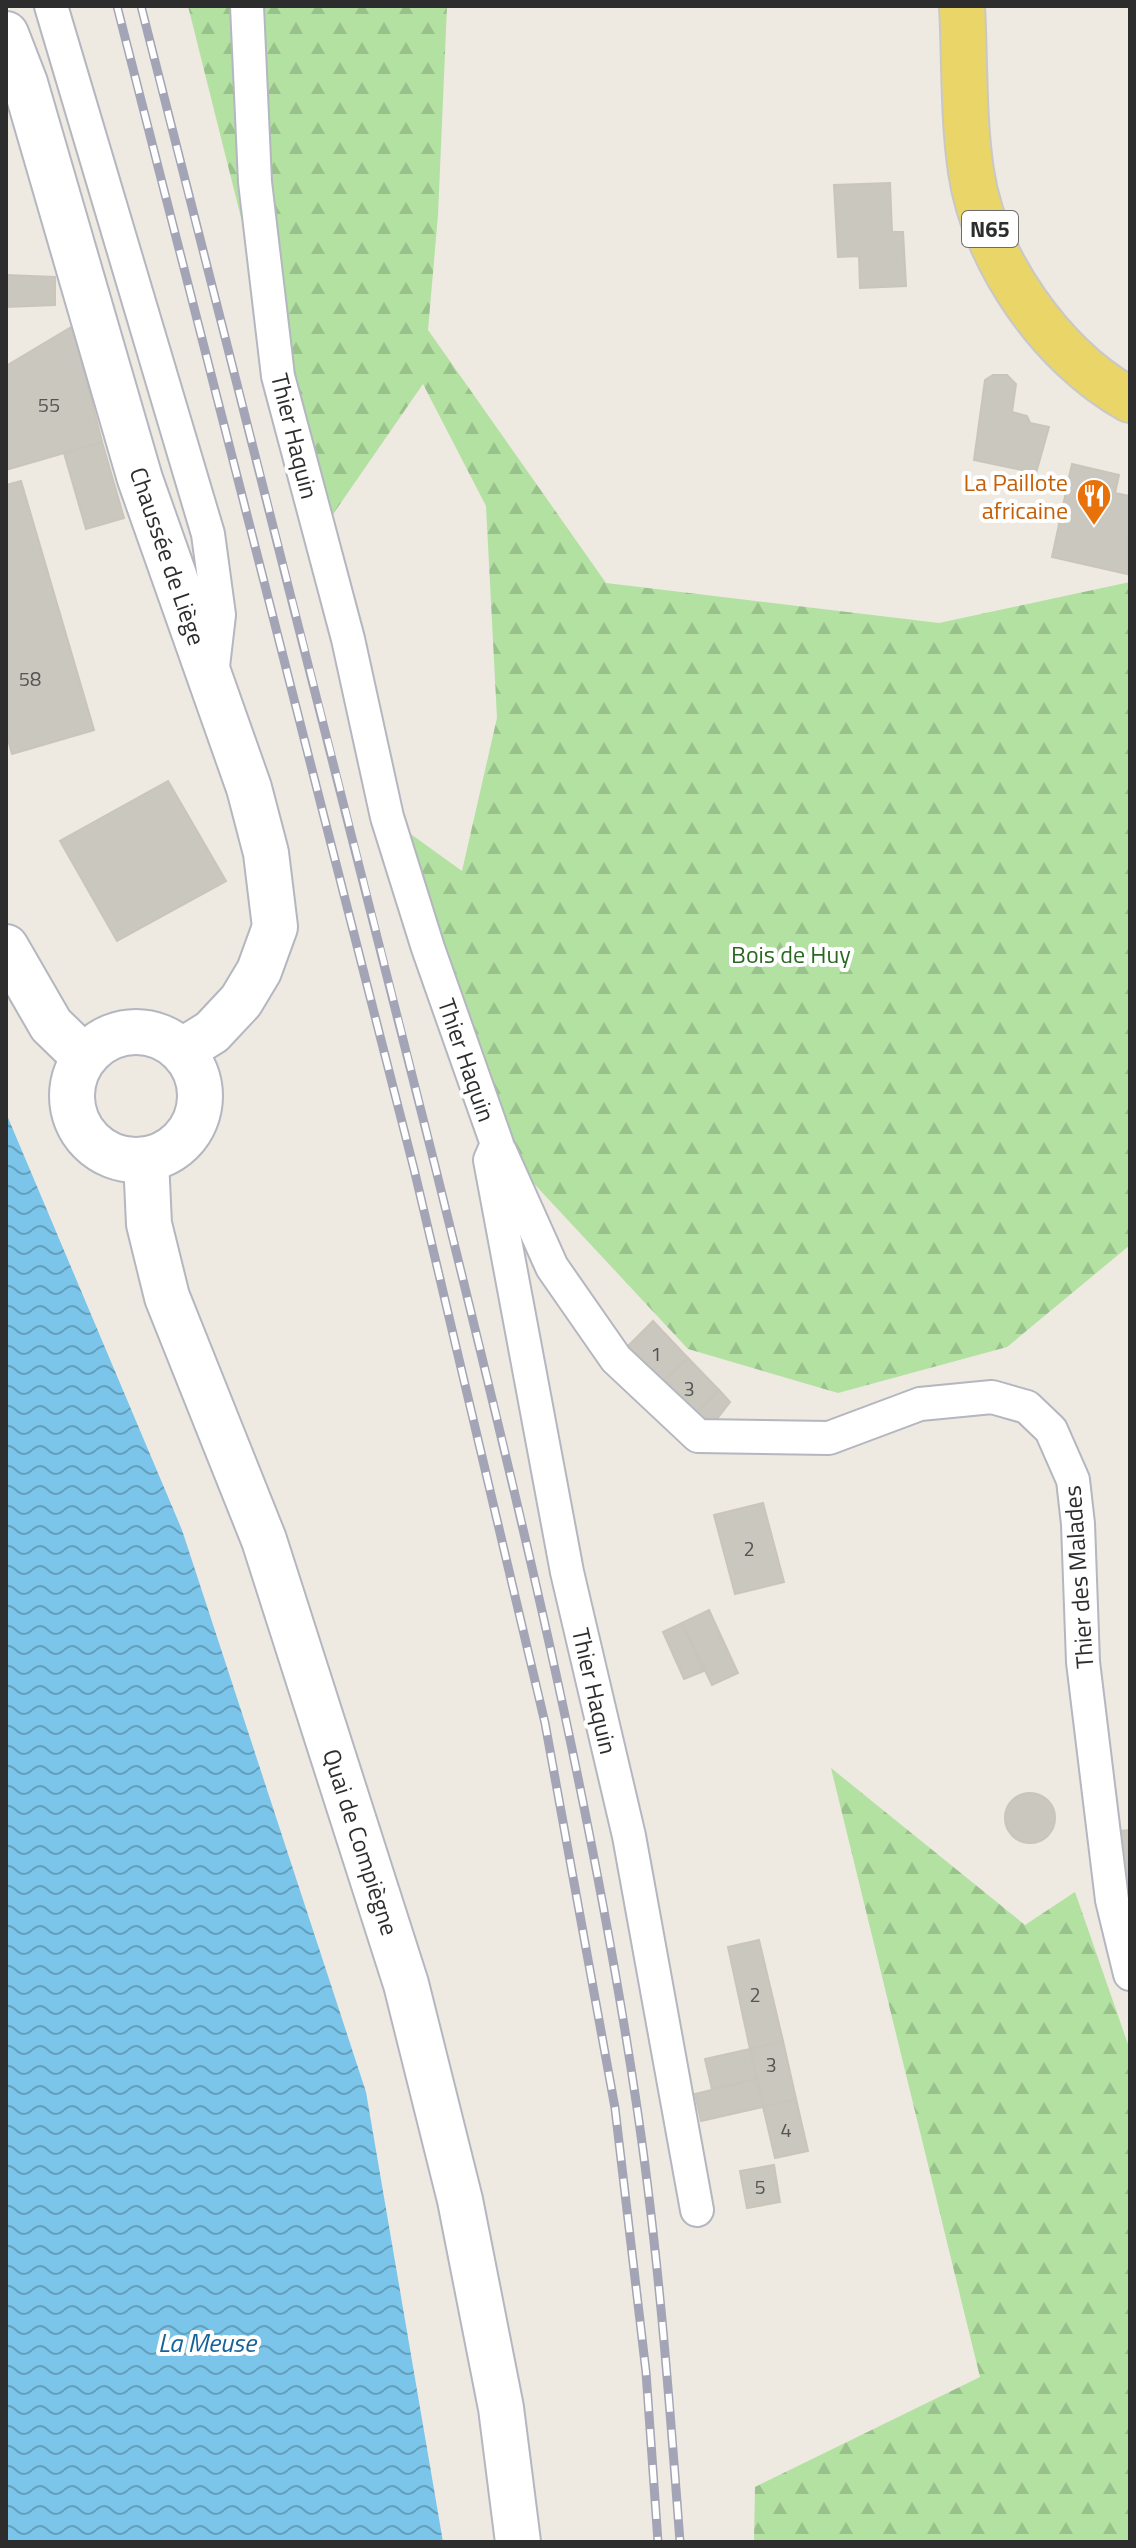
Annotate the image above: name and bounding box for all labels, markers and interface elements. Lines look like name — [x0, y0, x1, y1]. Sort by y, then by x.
road number: N65 — [962, 211, 1018, 247]
street label: Thier Haquin — [262, 369, 328, 503]
house number: 55 — [38, 389, 60, 420]
street label: Chaussée de Liège — [121, 462, 215, 650]
place label: La Paillote africaine — [964, 464, 1068, 528]
restaurant icon: La Paillote africaine — [1075, 477, 1113, 527]
house number: 58 — [19, 663, 41, 694]
park label: Bois de Huy — [731, 936, 851, 972]
street label: Thier Haquin — [429, 994, 505, 1126]
house number: 1 — [650, 1338, 662, 1369]
house number: 3 — [683, 1373, 695, 1404]
street label: Thier des Malades — [1054, 1484, 1102, 1670]
house number: 2 — [743, 1533, 755, 1564]
street label: Thier Haquin — [563, 1624, 627, 1758]
street label: Quai de Compiègne — [314, 1744, 408, 1940]
house number: 2 — [749, 1979, 761, 2010]
house number: 3 — [765, 2049, 777, 2080]
house number: 4 — [780, 2114, 792, 2145]
house number: 5 — [754, 2171, 766, 2202]
water label: La Meuse — [158, 2323, 258, 2362]

